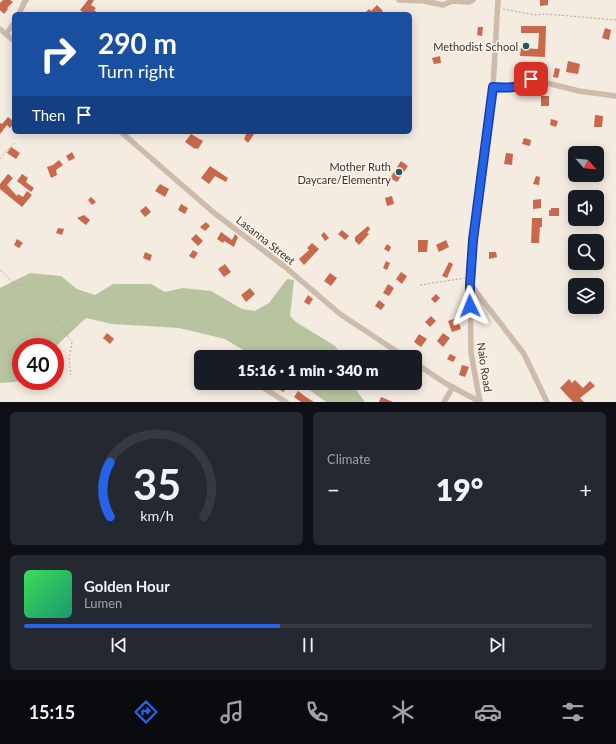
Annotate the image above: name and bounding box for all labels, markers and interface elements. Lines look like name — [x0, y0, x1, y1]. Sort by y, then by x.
text: 290 m — [98, 26, 177, 60]
icon: right — [32, 28, 84, 80]
place label: Methodist School — [433, 40, 518, 53]
marker: Methodist School — [521, 41, 531, 51]
text: Turn right — [98, 60, 175, 82]
pin — [514, 62, 548, 96]
icon: arrive — [520, 68, 542, 90]
icon: arrive — [73, 104, 95, 126]
text: Then — [32, 106, 65, 124]
north arrow — [568, 146, 604, 182]
map controls — [568, 146, 604, 314]
place label: Mother Ruth Daycare/Elementry — [297, 160, 391, 186]
marker: Mother Ruth Daycare/Elementry — [394, 167, 404, 177]
button: sound — [568, 190, 604, 226]
street label: Lasanna Street — [234, 213, 298, 267]
button: search — [568, 234, 604, 270]
button: layers — [568, 278, 604, 314]
position arrow — [449, 285, 491, 327]
speed limit sign: 40 — [12, 338, 64, 390]
street label: Naio Road — [475, 341, 495, 393]
text: 15:16 · 1 min · 340 m — [237, 361, 379, 379]
text: Climate — [327, 451, 370, 467]
text: 35 — [132, 458, 181, 508]
text: 19° — [436, 471, 483, 507]
text: − — [327, 476, 340, 503]
text: + — [579, 476, 592, 503]
text: km/h — [140, 506, 173, 523]
text: Golden Hour — [84, 577, 170, 595]
text: Lumen — [84, 595, 122, 611]
icon: previous — [108, 634, 130, 656]
icon: pause — [297, 634, 319, 656]
icon: next — [486, 634, 508, 656]
icon: directions — [132, 698, 160, 726]
icon: music — [218, 698, 246, 726]
icon: phone — [303, 698, 331, 726]
icon: climate — [389, 698, 417, 726]
icon: car — [474, 698, 502, 726]
icon: filters — [559, 698, 587, 726]
text: 15:15 — [29, 701, 75, 723]

